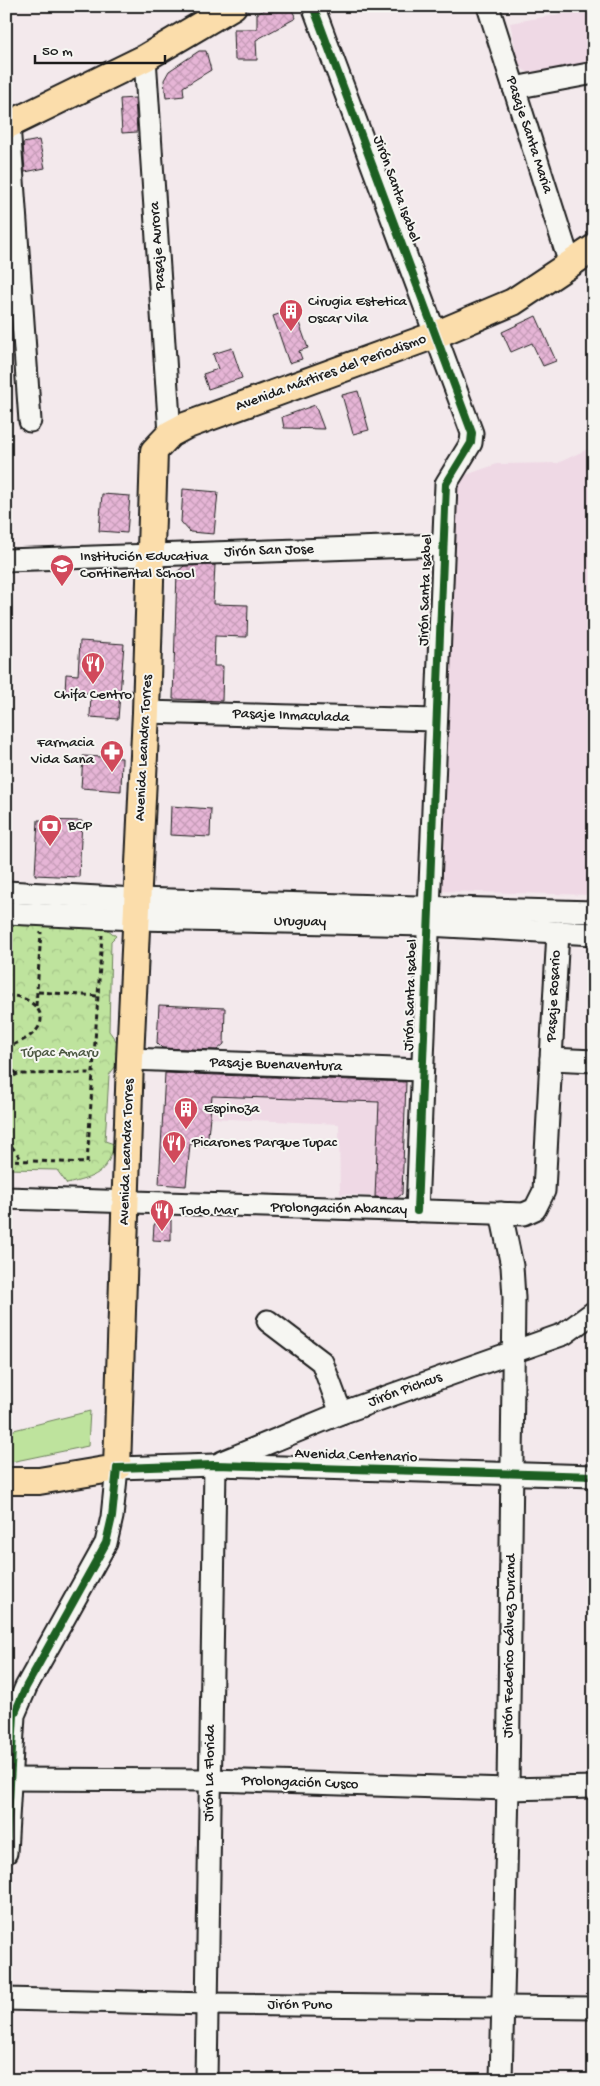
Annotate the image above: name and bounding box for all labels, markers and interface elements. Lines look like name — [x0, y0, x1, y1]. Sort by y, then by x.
scale bar — [35, 32, 165, 64]
text: 50 m — [42, 43, 73, 61]
street label: Pasaje Santa Maria — [501, 73, 557, 197]
street label: Jirón Santa Isabel — [368, 133, 424, 245]
street label: Pasaje Aurora — [146, 200, 170, 292]
place label: Cirugia Estetica Oscar Vila — [308, 293, 408, 328]
building icon: Cirugia Estetica Oscar Vila — [278, 298, 304, 332]
street label: Avenida Mártires del Periodismo — [233, 330, 429, 416]
street label: Jirón Santa Isabel — [415, 534, 437, 646]
street label: Jirón San Jose — [224, 540, 315, 562]
place label: Institución Educativa Continental School — [80, 548, 209, 583]
school or university icon: Institución Educativa Continental School — [49, 553, 75, 587]
restaurant icon: Chifa Centro — [80, 651, 106, 685]
street label: Avenida Leandra Torres — [131, 674, 157, 822]
place label: Chifa Centro — [54, 686, 132, 704]
street label: Pasaje Inmaculada — [231, 705, 350, 727]
place label: Farmacia Vida Sana — [30, 734, 95, 769]
pharmacy icon: Farmacia Vida Sana — [99, 739, 125, 773]
bank icon: BCP — [37, 813, 63, 847]
place label: BCP — [67, 817, 93, 835]
street label: Uruguay — [274, 913, 327, 931]
street label: Jirón Santa Isabel — [400, 939, 422, 1051]
street label: Pasaje Rosario — [543, 949, 565, 1043]
park label: Túpac Amaru — [20, 1044, 99, 1062]
street label: Pasaje Buenaventura — [209, 1054, 343, 1076]
street label: Avenida Leandra Torres — [115, 1078, 139, 1225]
building icon: Espinoza — [173, 1096, 199, 1130]
place label: Espinoza — [204, 1100, 260, 1118]
restaurant icon: Picarones Parque Tupac — [161, 1130, 187, 1164]
place label: Picarones Parque Tupac — [191, 1134, 338, 1152]
restaurant icon: Todo Mar — [149, 1198, 175, 1232]
street label: Prolongación Abancay — [270, 1199, 408, 1219]
place label: Todo Mar — [179, 1202, 239, 1220]
street label: Jirón Pichcus — [366, 1368, 445, 1412]
street label: Avenida Centenario — [294, 1445, 418, 1467]
street label: Jirón Federico Gálvez Durand — [499, 1553, 521, 1738]
street label: Jirón La Florida — [200, 1724, 220, 1822]
street label: Prolongación Cusco — [240, 1772, 359, 1794]
street label: Jirón Puno — [267, 1996, 333, 2014]

